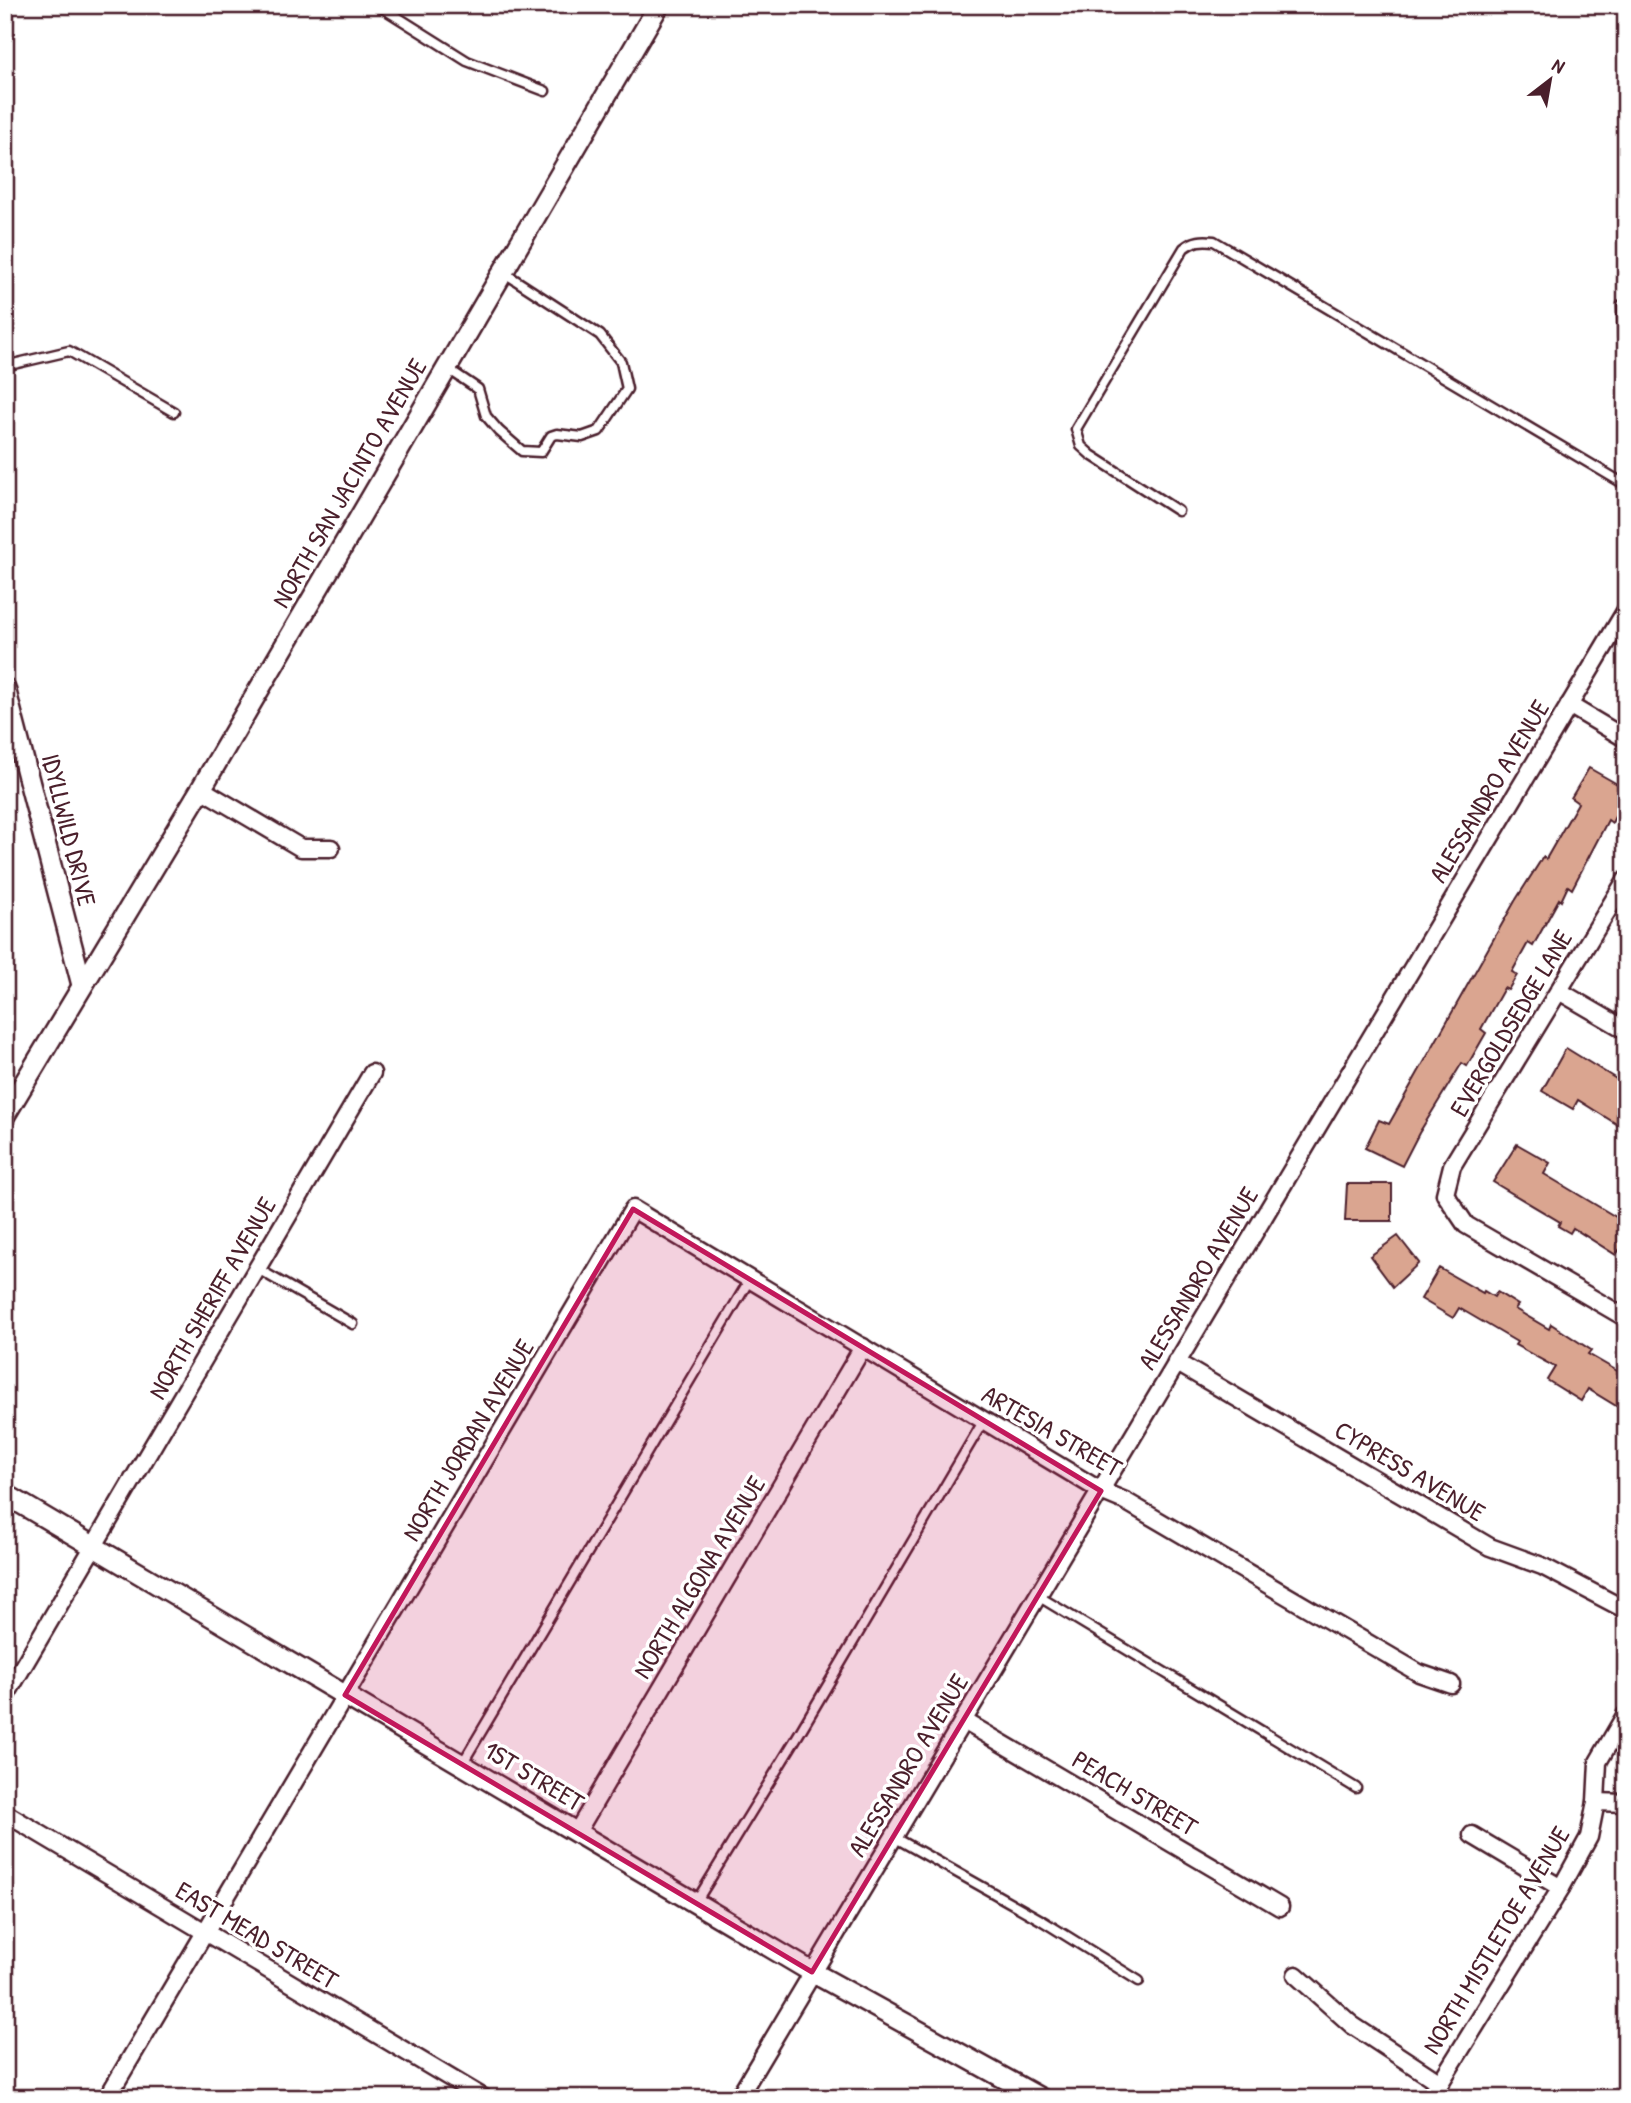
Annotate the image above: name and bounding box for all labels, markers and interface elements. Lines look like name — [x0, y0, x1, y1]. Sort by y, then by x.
north arrow — [1516, 46, 1586, 116]
text: N — [1548, 52, 1570, 79]
street label: NORTH SAN JACINTO AVENUE — [263, 351, 435, 614]
street label: ALESSANDRO AVENUE — [1420, 692, 1557, 889]
street label: IDYLLWILD DRIVE — [34, 750, 105, 910]
street label: EVERGOLDSEDGE LANE — [1441, 923, 1580, 1123]
street label: ALESSANDRO AVENUE — [1129, 1179, 1266, 1376]
street label: NORTH SHERIFF AVENUE — [139, 1190, 284, 1405]
street label: NORTH JORDAN AVENUE — [393, 1332, 542, 1547]
street label: ARTESIA STREET — [976, 1376, 1129, 1485]
street label: CYPRESS AVENUE — [1328, 1412, 1492, 1530]
street label: NORTH ALGONA AVENUE — [624, 1468, 773, 1685]
street label: ALESSANDRO AVENUE — [839, 1666, 976, 1863]
street label: 1ST STREET — [478, 1732, 591, 1819]
street label: PEACH STREET — [1066, 1741, 1205, 1844]
street label: NORTH MISTLETOE AVENUE — [1414, 1819, 1578, 2060]
street label: EAST MEAD STREET — [170, 1872, 346, 1997]

